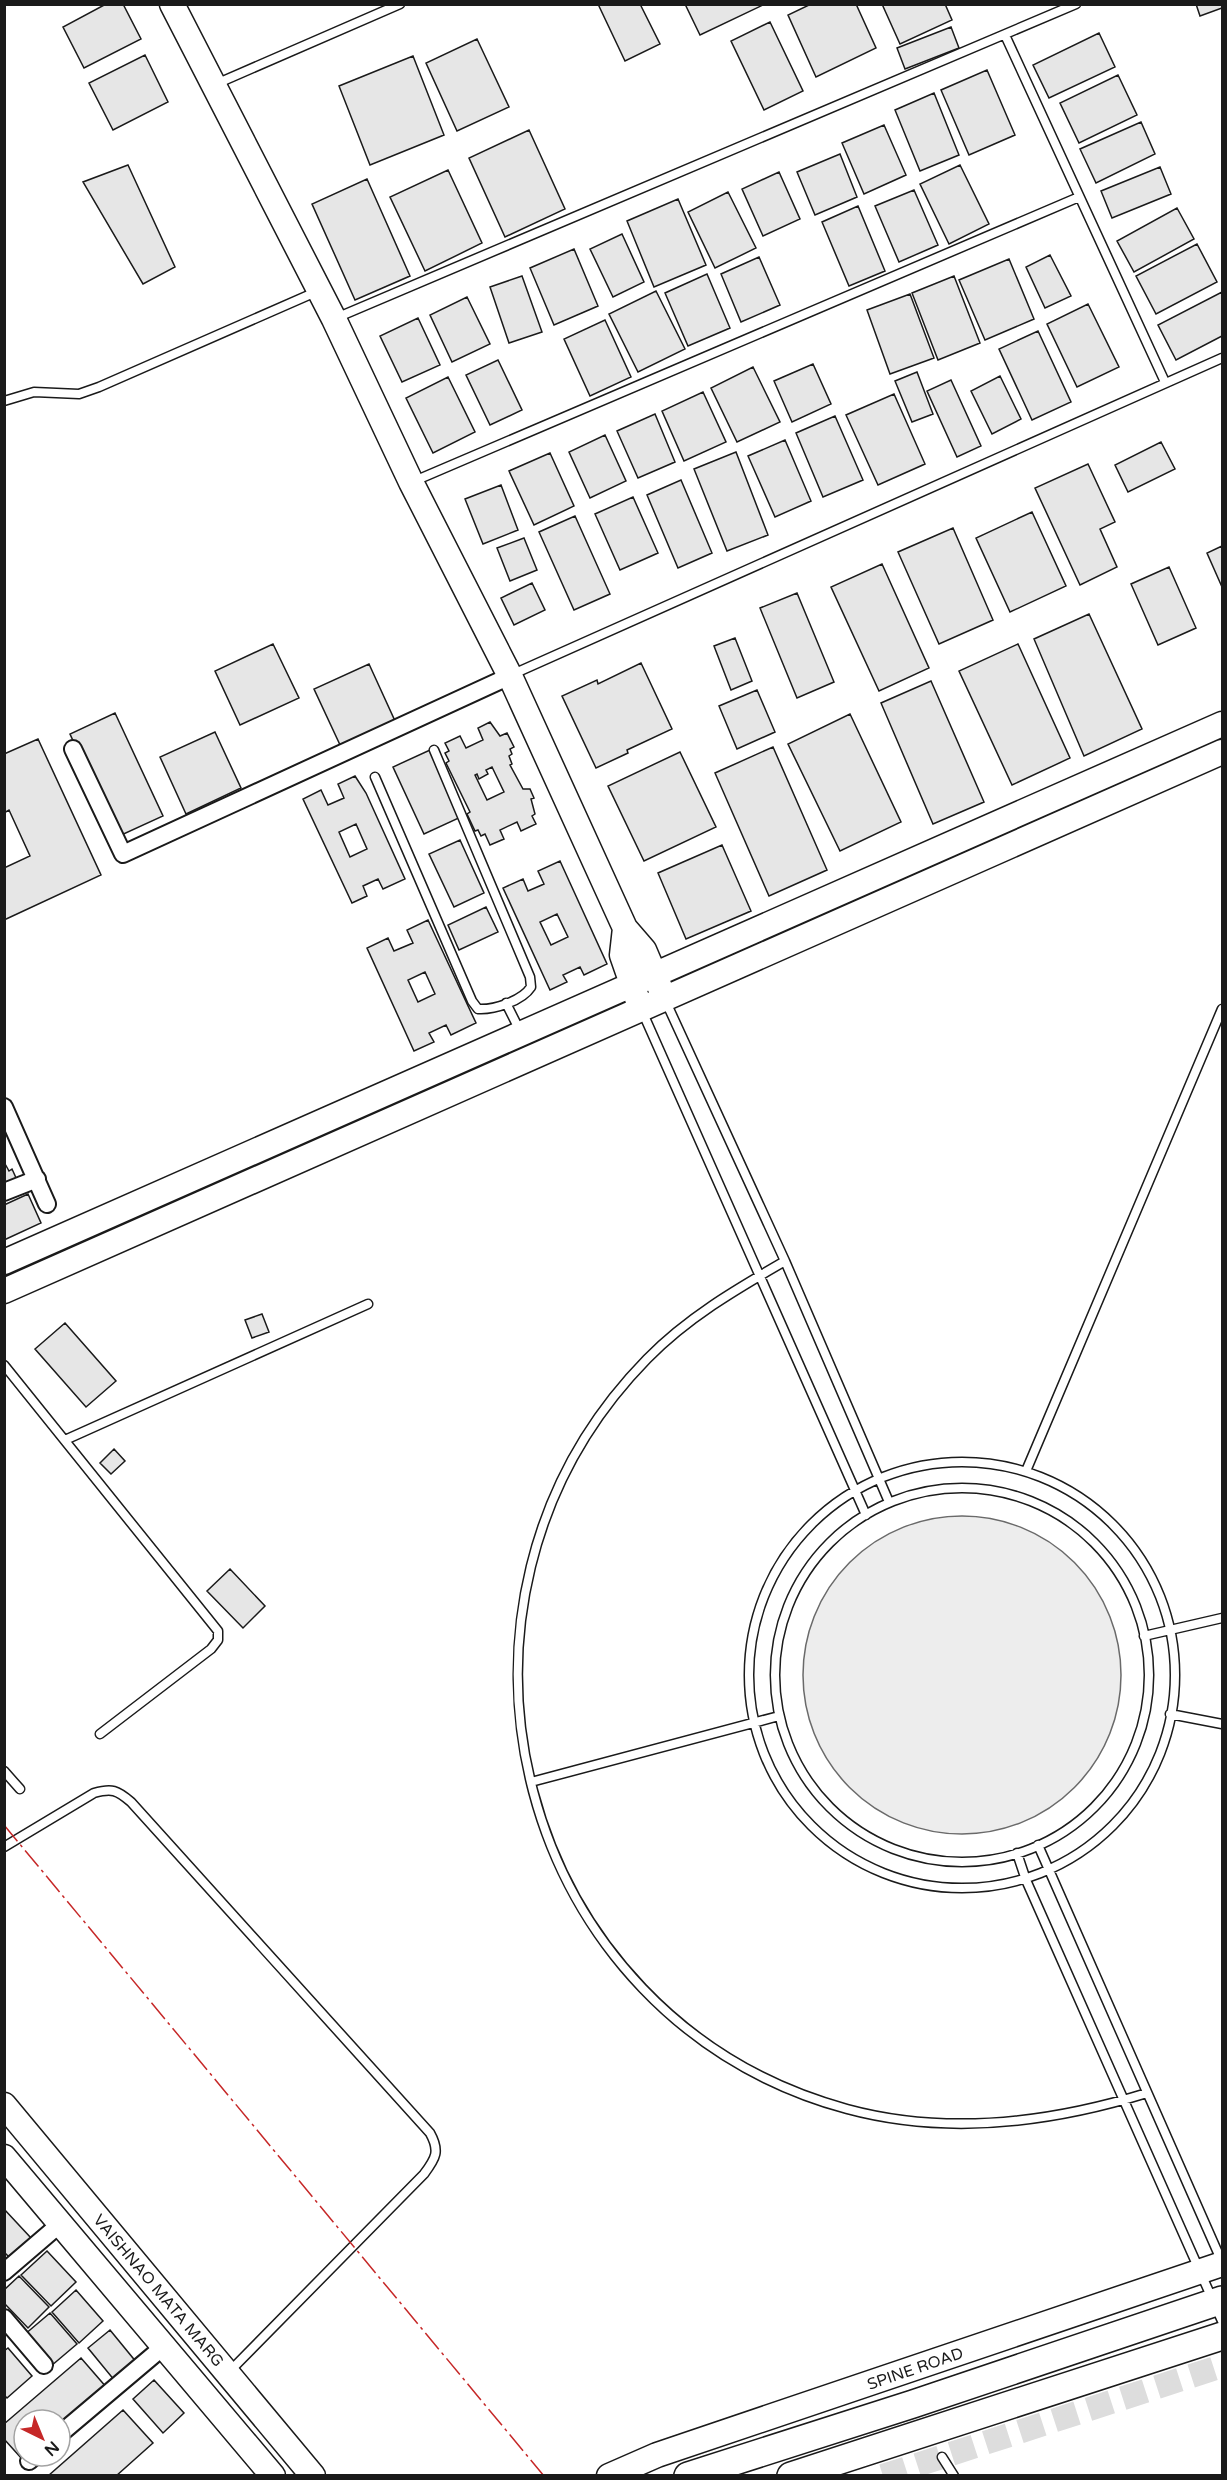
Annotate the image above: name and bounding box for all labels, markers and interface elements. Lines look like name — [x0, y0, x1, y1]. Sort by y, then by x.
street label: VAISHNAO MATA MARG — [89, 2210, 228, 2371]
street label: SPINE ROAD — [865, 2343, 966, 2395]
north arrow — [12, 2408, 72, 2468]
text: N — [40, 2437, 63, 2460]

